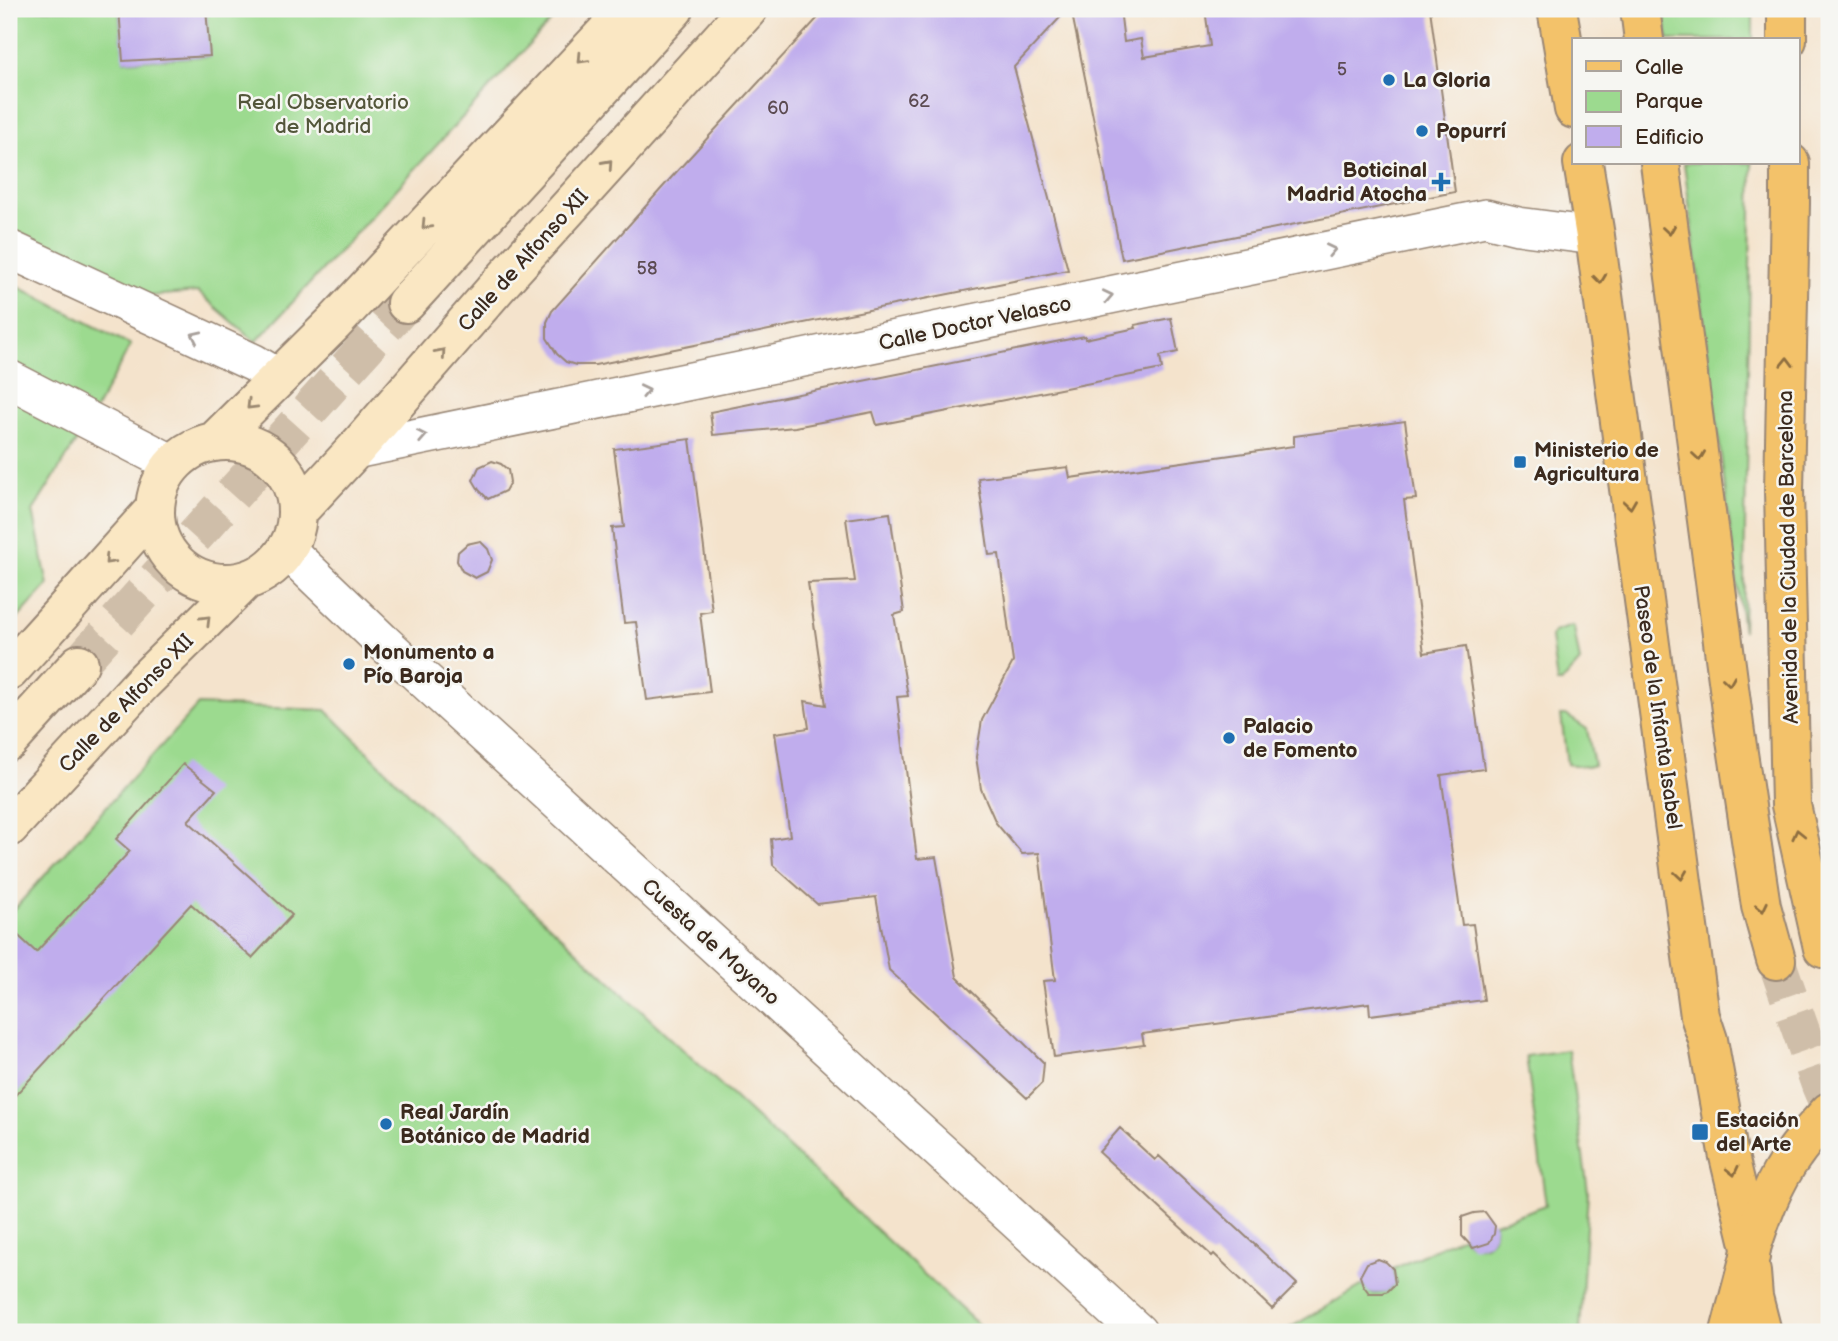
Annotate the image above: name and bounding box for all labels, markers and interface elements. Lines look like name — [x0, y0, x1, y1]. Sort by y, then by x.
legend — [1572, 38, 1800, 164]
one-way arrow — [577, 51, 590, 64]
text: Calle — [1635, 55, 1684, 80]
house number: 5 — [1337, 59, 1347, 80]
place label: La Gloria — [1403, 68, 1491, 93]
marker: La Gloria — [1381, 72, 1397, 88]
text: Parque — [1635, 89, 1703, 114]
park label: Real Observatorio de Madrid — [237, 90, 409, 139]
house number: 62 — [908, 91, 930, 112]
house number: 60 — [767, 98, 789, 119]
place label: Popurrí — [1436, 119, 1507, 144]
marker: Popurrí — [1414, 123, 1430, 139]
text: Edificio — [1635, 125, 1704, 150]
place label: Boticinal Madrid Atocha — [1286, 158, 1427, 207]
one-way arrow — [600, 159, 613, 172]
marker: Boticinal Madrid Atocha — [1433, 174, 1449, 190]
street label: Calle de Alfonso XII — [453, 184, 594, 337]
one-way arrow — [422, 217, 435, 230]
one-way arrow — [1661, 225, 1676, 236]
one-way arrow — [1325, 243, 1337, 258]
house number: 58 — [637, 258, 657, 279]
one-way arrow — [1593, 273, 1608, 284]
one-way arrow — [1102, 289, 1114, 304]
street label: Calle Doctor Velasco — [876, 291, 1074, 356]
one-way arrow — [191, 330, 203, 344]
one-way arrow — [433, 348, 445, 361]
one-way arrow — [1779, 356, 1795, 367]
one-way arrow — [639, 384, 651, 399]
street label: Avenida de la Ciudad de Barcelona — [1773, 390, 1804, 724]
one-way arrow — [246, 397, 259, 410]
one-way arrow — [416, 430, 428, 445]
place label: Ministerio de Agricultura — [1533, 438, 1659, 487]
one-way arrow — [1691, 450, 1706, 462]
marker: Ministerio de Agricultura — [1512, 454, 1528, 470]
one-way arrow — [1623, 498, 1638, 510]
one-way arrow — [105, 552, 117, 565]
street label: Paseo de la Infanta Isabel — [1628, 584, 1687, 831]
one-way arrow — [198, 615, 211, 628]
street label: Calle de Alfonso XII — [54, 629, 199, 778]
place label: Monumento a Pío Baroja — [363, 640, 495, 689]
marker: Monumento a Pío Baroja — [341, 656, 357, 672]
one-way arrow — [1721, 676, 1736, 687]
place label: Palacio de Fomento — [1243, 714, 1357, 763]
marker: Palacio de Fomento — [1221, 730, 1237, 746]
one-way arrow — [1791, 828, 1806, 840]
one-way arrow — [1673, 869, 1688, 881]
street label: Cuesta de Moyano — [636, 874, 785, 1011]
one-way arrow — [1753, 900, 1768, 912]
place label: Real Jardín Botánico de Madrid — [400, 1100, 590, 1149]
place label: Estación del Arte — [1716, 1108, 1799, 1157]
marker: Real Jardín Botánico de Madrid — [378, 1116, 394, 1132]
marker: Estación del Arte — [1690, 1122, 1710, 1142]
one-way arrow — [1724, 1165, 1739, 1177]

